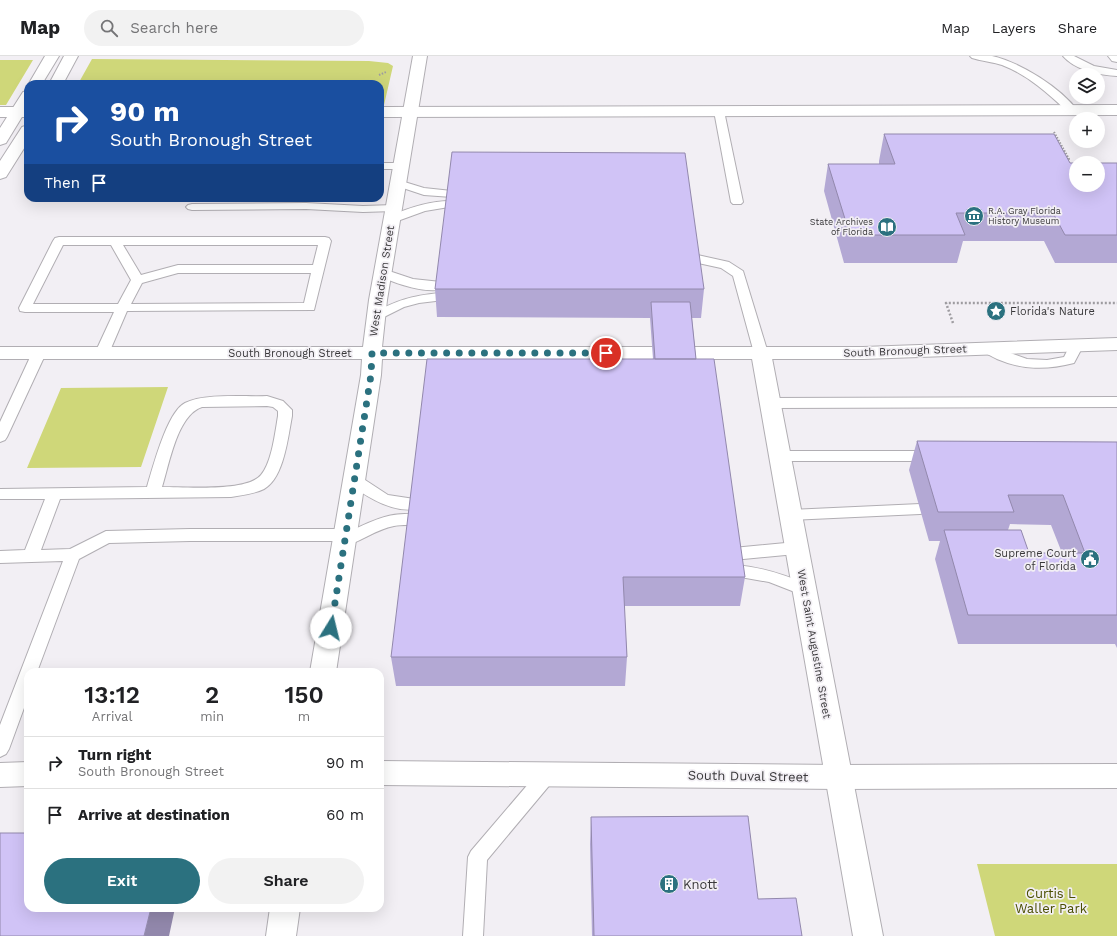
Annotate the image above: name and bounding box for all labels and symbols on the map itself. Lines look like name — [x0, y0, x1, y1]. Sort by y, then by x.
museum icon: R.A. Gray Florida History Museum — [963, 205, 985, 227]
place label: R.A. Gray Florida History Museum — [988, 206, 1061, 226]
library icon: State Archives of Florida — [876, 216, 898, 238]
place label: State Archives of Florida — [810, 217, 873, 237]
street label: West Madison Street — [367, 224, 397, 337]
place icon: Florida's Nature — [985, 300, 1007, 322]
place label: Florida's Nature — [1010, 305, 1095, 318]
pin — [589, 336, 623, 370]
street label: South Bronough Street — [843, 342, 967, 360]
street label: South Bronough Street — [228, 347, 352, 360]
place label: Supreme Court of Florida — [994, 547, 1076, 573]
public building icon: Supreme Court of Florida — [1079, 548, 1101, 570]
street label: West Saint Augustine Street — [794, 568, 834, 720]
position arrow — [310, 607, 352, 649]
street label: South Duval Street — [688, 767, 809, 785]
building icon: Knott — [658, 873, 680, 895]
place label: Knott — [683, 877, 718, 892]
park label: Curtis L Waller Park — [1015, 886, 1088, 916]

